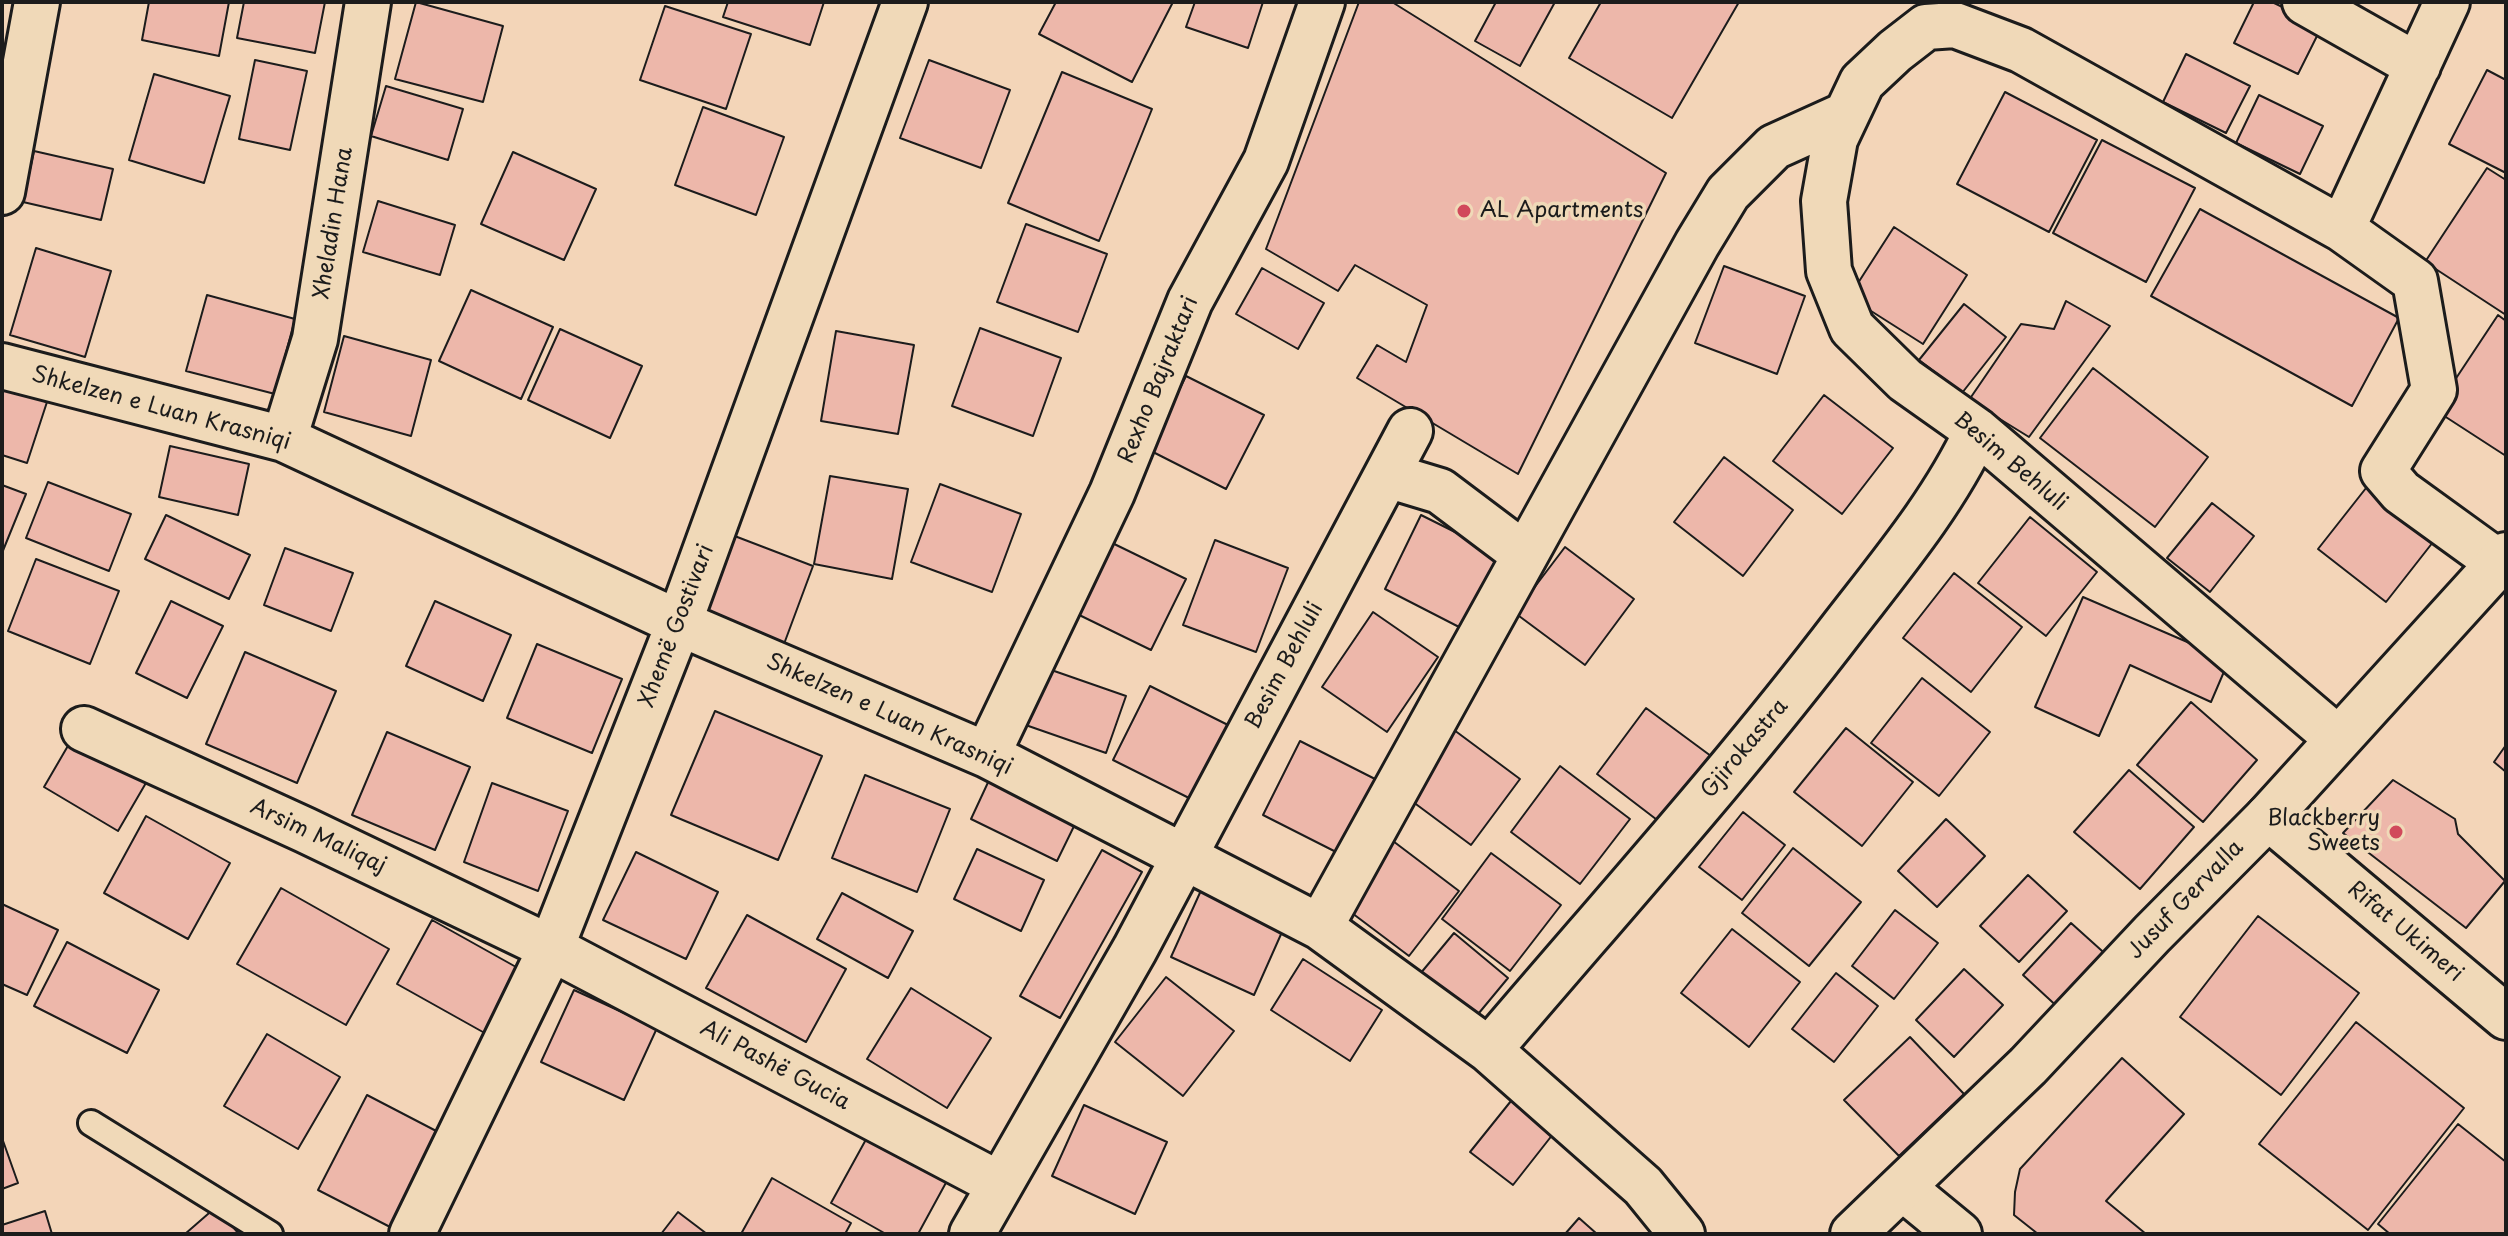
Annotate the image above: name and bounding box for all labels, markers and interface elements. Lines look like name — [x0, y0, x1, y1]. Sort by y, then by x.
street label: Xheladin Hana — [309, 145, 359, 301]
place label: AL Apartments — [1480, 198, 1643, 224]
marker: AL Apartments — [1455, 202, 1473, 220]
street label: Rexho Bajraktari — [1113, 293, 1205, 467]
street label: Shkelzen e Luan Krasniqi — [29, 362, 293, 456]
street label: Besim Behluli — [1948, 407, 2072, 517]
street label: Xhemë Gostivari — [634, 541, 720, 711]
street label: Besim Behluli — [1241, 598, 1329, 734]
street label: Shkelzen e Luan Krasniqi — [762, 649, 1016, 781]
street label: Gjirokastra — [1696, 694, 1794, 804]
street label: Arsim Maliqaj — [246, 794, 390, 880]
place label: Blackberry Sweets — [2267, 806, 2380, 858]
marker: Blackberry Sweets — [2387, 823, 2405, 841]
street label: Jusuf Gervalla — [2123, 835, 2249, 965]
street label: Rifat Ukimeri — [2342, 876, 2468, 988]
street label: Ali Pashë Gucia — [696, 1015, 854, 1117]

